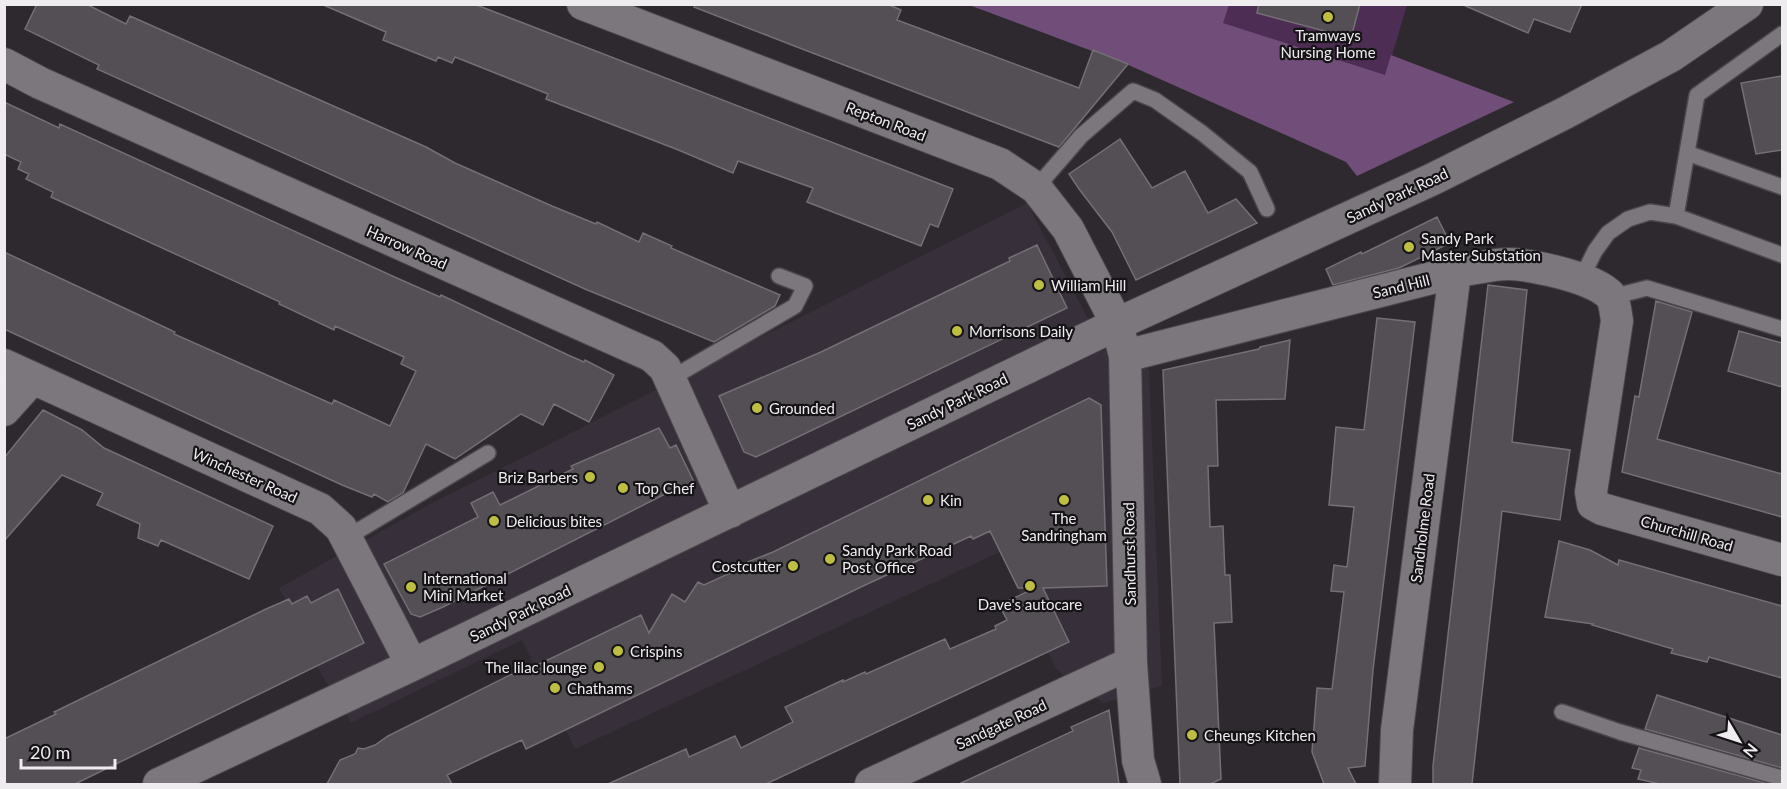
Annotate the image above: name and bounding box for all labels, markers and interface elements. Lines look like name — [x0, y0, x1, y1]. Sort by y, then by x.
marker: Tramways Nursing Home — [1321, 10, 1335, 24]
place label: Tramways Nursing Home — [1280, 26, 1376, 61]
street label: Repton Road — [843, 97, 929, 145]
street label: Sandy Park Road — [1343, 164, 1451, 226]
street label: Harrow Road — [364, 221, 450, 273]
place label: Sandy Park Master Substation — [1421, 229, 1541, 264]
marker: Sandy Park Master Substation — [1402, 240, 1416, 254]
street label: Sand Hill — [1371, 270, 1431, 302]
place label: William Hill — [1051, 276, 1126, 294]
marker: William Hill — [1032, 278, 1046, 292]
place label: Morrisons Daily — [969, 322, 1073, 340]
marker: Morrisons Daily — [950, 324, 964, 338]
street label: Sandy Park Road — [904, 369, 1010, 433]
place label: Grounded — [769, 399, 835, 417]
marker: Grounded — [750, 401, 764, 415]
street label: Winchester Road — [190, 444, 300, 506]
place label: Briz Barbers — [498, 468, 578, 486]
marker: Briz Barbers — [583, 470, 597, 484]
street label: Sandholme Road — [1406, 472, 1438, 584]
place label: Top Chef — [635, 479, 695, 497]
marker: Top Chef — [616, 481, 630, 495]
place label: Kin — [940, 491, 962, 509]
marker: Kin — [921, 493, 935, 507]
marker: The Sandringham — [1057, 493, 1071, 507]
street label: Sandhurst Road — [1119, 502, 1139, 606]
place label: The Sandringham — [1021, 509, 1107, 544]
street label: Churchill Road — [1639, 511, 1735, 555]
place label: Delicious bites — [506, 512, 602, 530]
marker: Delicious bites — [487, 514, 501, 528]
place label: Sandy Park Road Post Office — [842, 541, 952, 576]
marker: Sandy Park Road Post Office — [823, 552, 837, 566]
place label: Costcutter — [712, 557, 782, 575]
marker: Costcutter — [786, 559, 800, 573]
place label: International Mini Market — [423, 569, 507, 604]
marker: Dave's autocare — [1023, 579, 1037, 593]
marker: International Mini Market — [404, 580, 418, 594]
street label: Sandy Park Road — [467, 581, 573, 645]
place label: Dave's autocare — [978, 595, 1082, 613]
place label: Crispins — [630, 642, 682, 660]
marker: Crispins — [611, 644, 625, 658]
place label: The lilac lounge — [485, 658, 587, 676]
marker: The lilac lounge — [592, 660, 606, 674]
place label: Chathams — [567, 679, 633, 697]
marker: Chathams — [548, 681, 562, 695]
street label: Sandgate Road — [953, 695, 1049, 753]
north arrow — [1709, 711, 1769, 771]
place label: Cheungs Kitchen — [1204, 726, 1316, 744]
marker: Cheungs Kitchen — [1185, 728, 1199, 742]
scale bar — [21, 732, 116, 770]
text: N — [1740, 740, 1762, 762]
text: 20 m — [30, 741, 70, 763]

